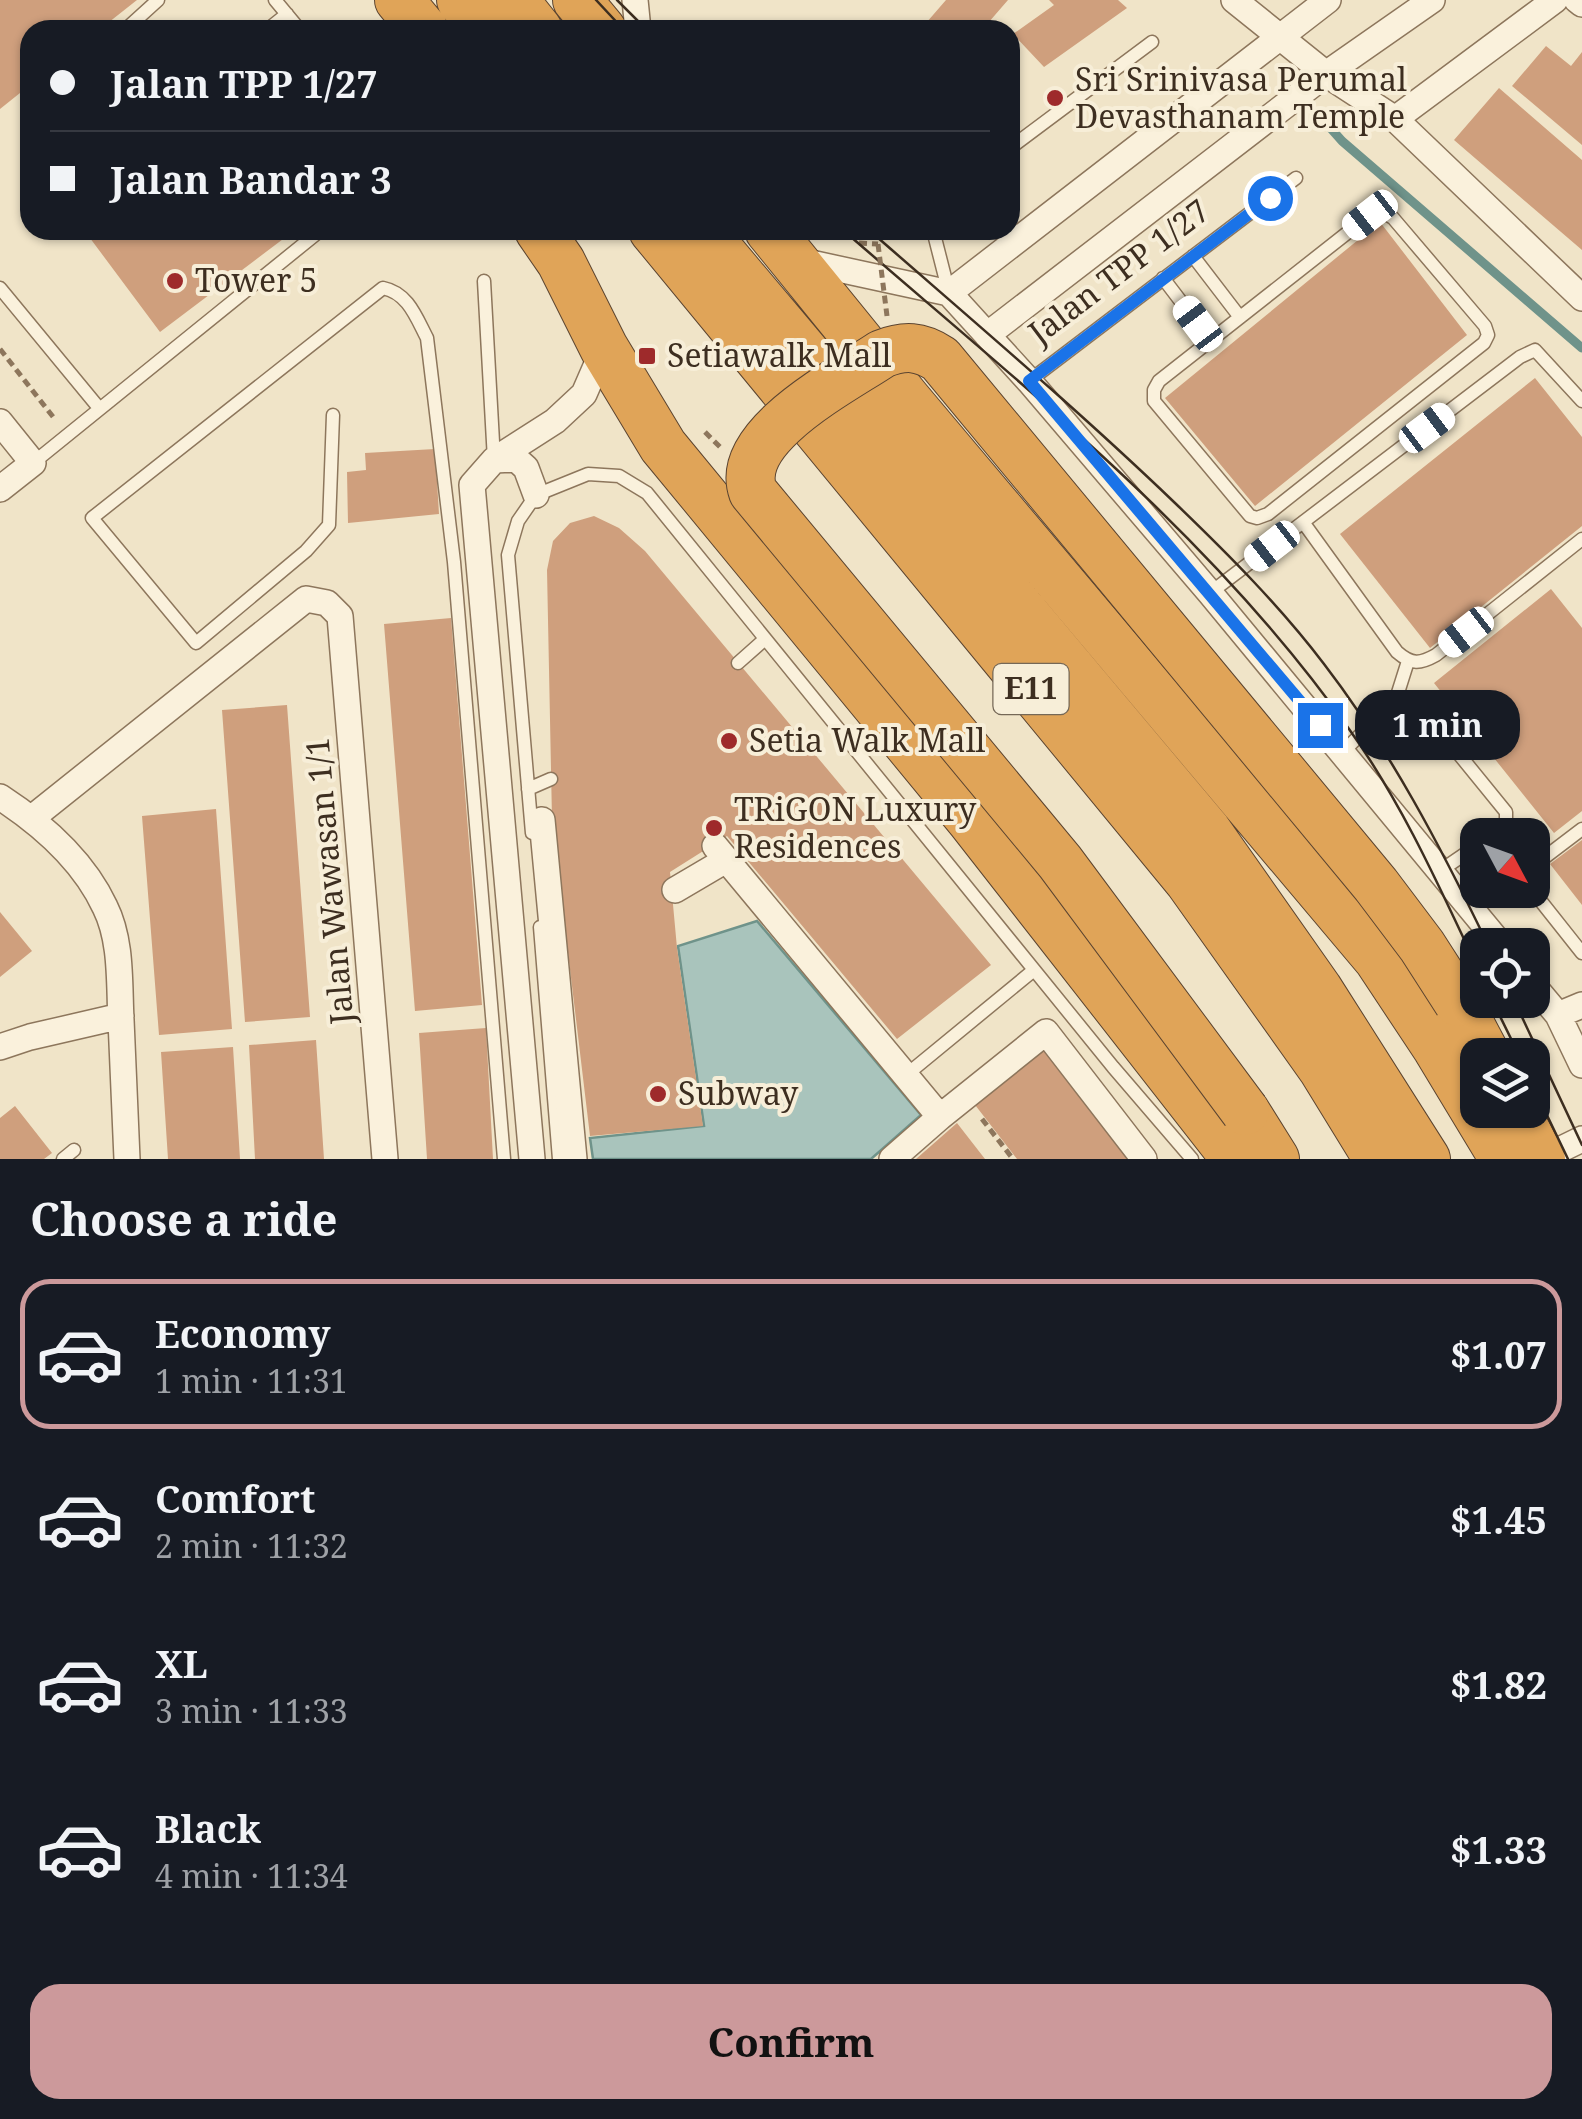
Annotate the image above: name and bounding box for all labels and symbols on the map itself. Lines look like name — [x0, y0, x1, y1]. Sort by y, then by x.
place label: Sri Srinivasa Perumal Devasthanam Temple — [1075, 57, 1407, 137]
marker: Sri Srinivasa Perumal Devasthanam Temple — [1044, 87, 1066, 109]
route start — [1248, 176, 1293, 221]
car — [1337, 185, 1403, 245]
street label: Jalan TPP 1/27 — [1018, 189, 1217, 354]
place label: Tower 5 — [195, 258, 317, 301]
marker: Tower 5 — [164, 270, 186, 292]
car — [1168, 291, 1228, 357]
place label: Setiawalk Mall — [667, 333, 892, 376]
marker: Setiawalk Mall — [636, 345, 658, 367]
car — [1394, 398, 1460, 458]
car — [1239, 516, 1305, 576]
car — [1433, 602, 1499, 662]
road number: E11 — [994, 664, 1068, 714]
callout: 1 min — [1355, 690, 1520, 760]
route end — [1298, 703, 1343, 748]
place label: Setia Walk Mall — [749, 718, 986, 761]
marker: Setia Walk Mall — [718, 730, 740, 752]
street label: Jalan Wawasan 1/1 — [295, 736, 363, 1027]
place label: TRiGON Luxury Residences — [734, 787, 977, 867]
marker: TRiGON Luxury Residences — [703, 817, 725, 839]
north arrow — [1460, 818, 1550, 908]
place label: Subway — [678, 1071, 799, 1114]
marker: Subway — [647, 1083, 669, 1105]

